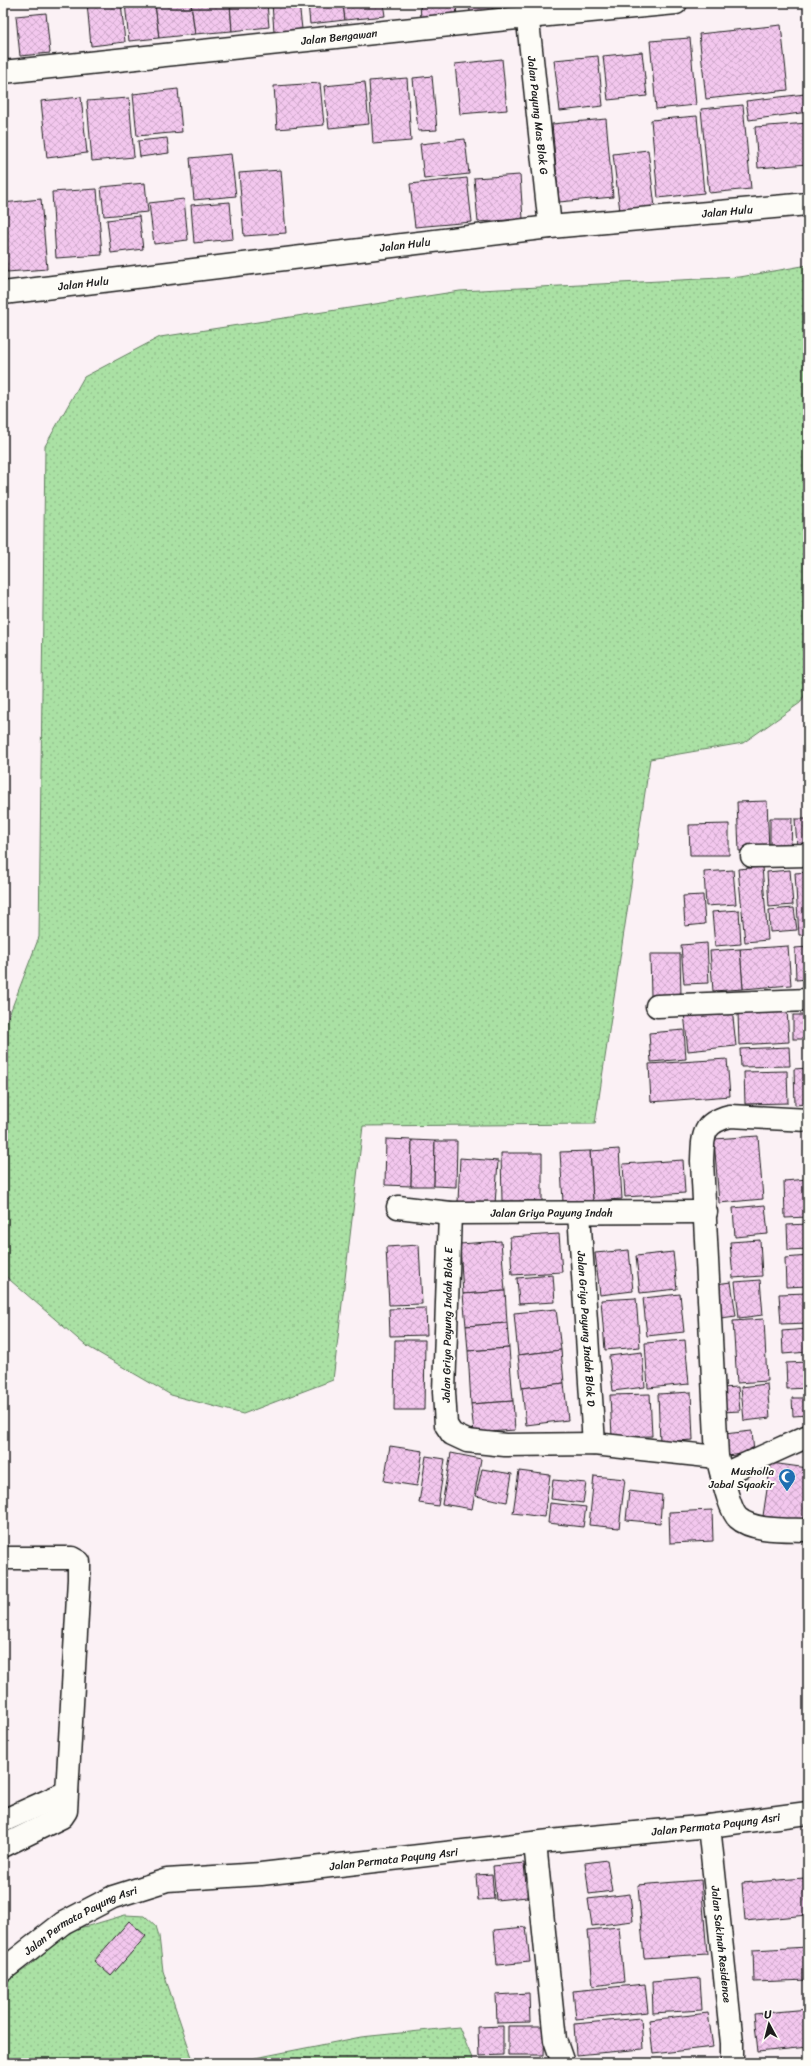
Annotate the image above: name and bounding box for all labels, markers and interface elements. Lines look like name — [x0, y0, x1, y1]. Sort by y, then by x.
street label: Jalan Bengawan — [299, 24, 378, 51]
street label: Jalan Payung Mas Blok G — [522, 54, 553, 176]
street label: Jalan Hulu — [700, 200, 754, 224]
street label: Jalan Hulu — [378, 232, 432, 258]
street label: Jalan Hulu — [56, 271, 110, 296]
street label: Jalan Griya Payung Indah — [490, 1203, 613, 1223]
street label: Jalan Griya Payung Indah Blok E — [437, 1246, 458, 1404]
street label: Jalan Griya Payung Indah Blok D — [571, 1249, 601, 1408]
place label: Musholla Jabal Syaakir — [708, 1462, 775, 1494]
mosque icon: Musholla Jabal Syaakir — [777, 1467, 797, 1492]
street label: Jalan Permata Payung Asri — [650, 1808, 782, 1841]
street label: Jalan Permata Payung Asri — [328, 1842, 460, 1876]
street label: Jalan Permata Payung Asri — [19, 1881, 141, 1961]
street label: Jalan Sakinah Residence — [705, 1884, 737, 2004]
north arrow — [749, 2004, 789, 2044]
text: U — [763, 2005, 773, 2024]

